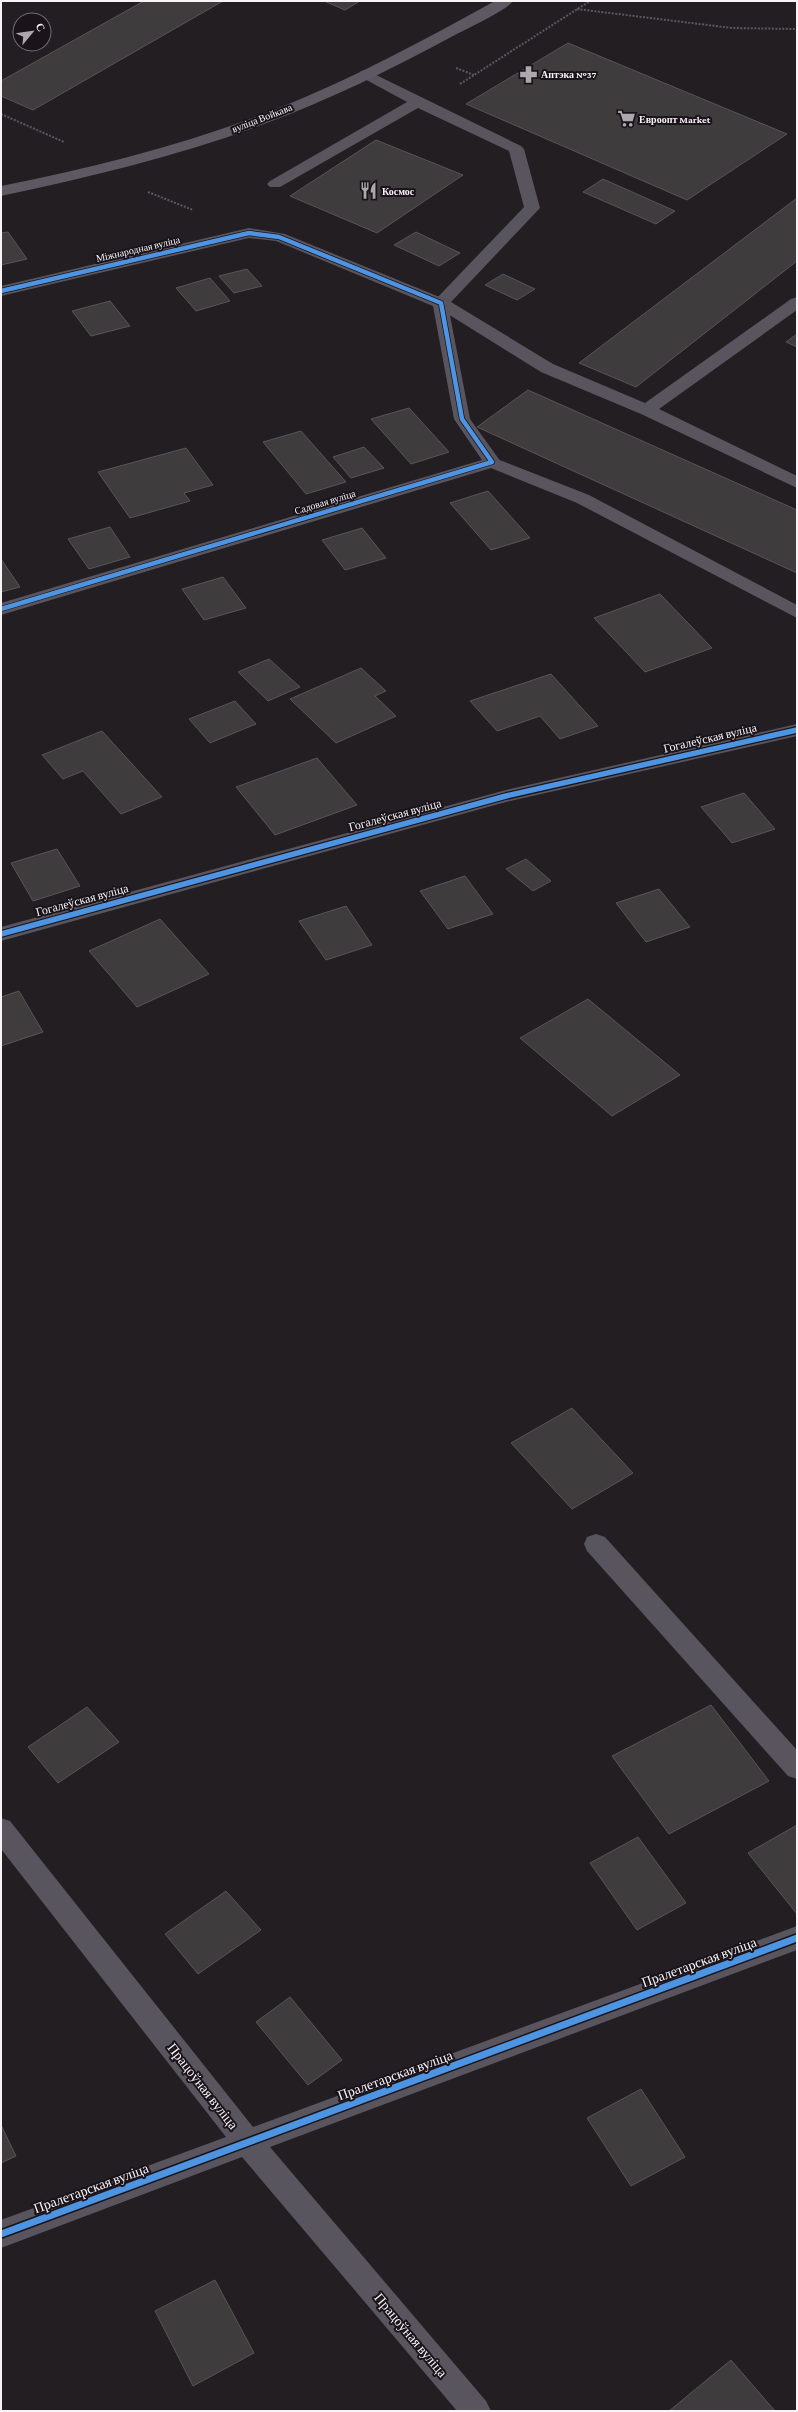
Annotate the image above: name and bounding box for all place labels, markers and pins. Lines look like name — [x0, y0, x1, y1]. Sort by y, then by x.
pharmacy icon: Аптэка №37 — [518, 64, 538, 84]
place label: Аптэка №37 — [541, 69, 597, 80]
supermarket icon: Евроопт Market — [616, 109, 636, 129]
place label: Евроопт Market — [639, 114, 711, 125]
restaurant icon: Космос — [359, 181, 379, 201]
place label: Космос — [382, 186, 415, 197]

